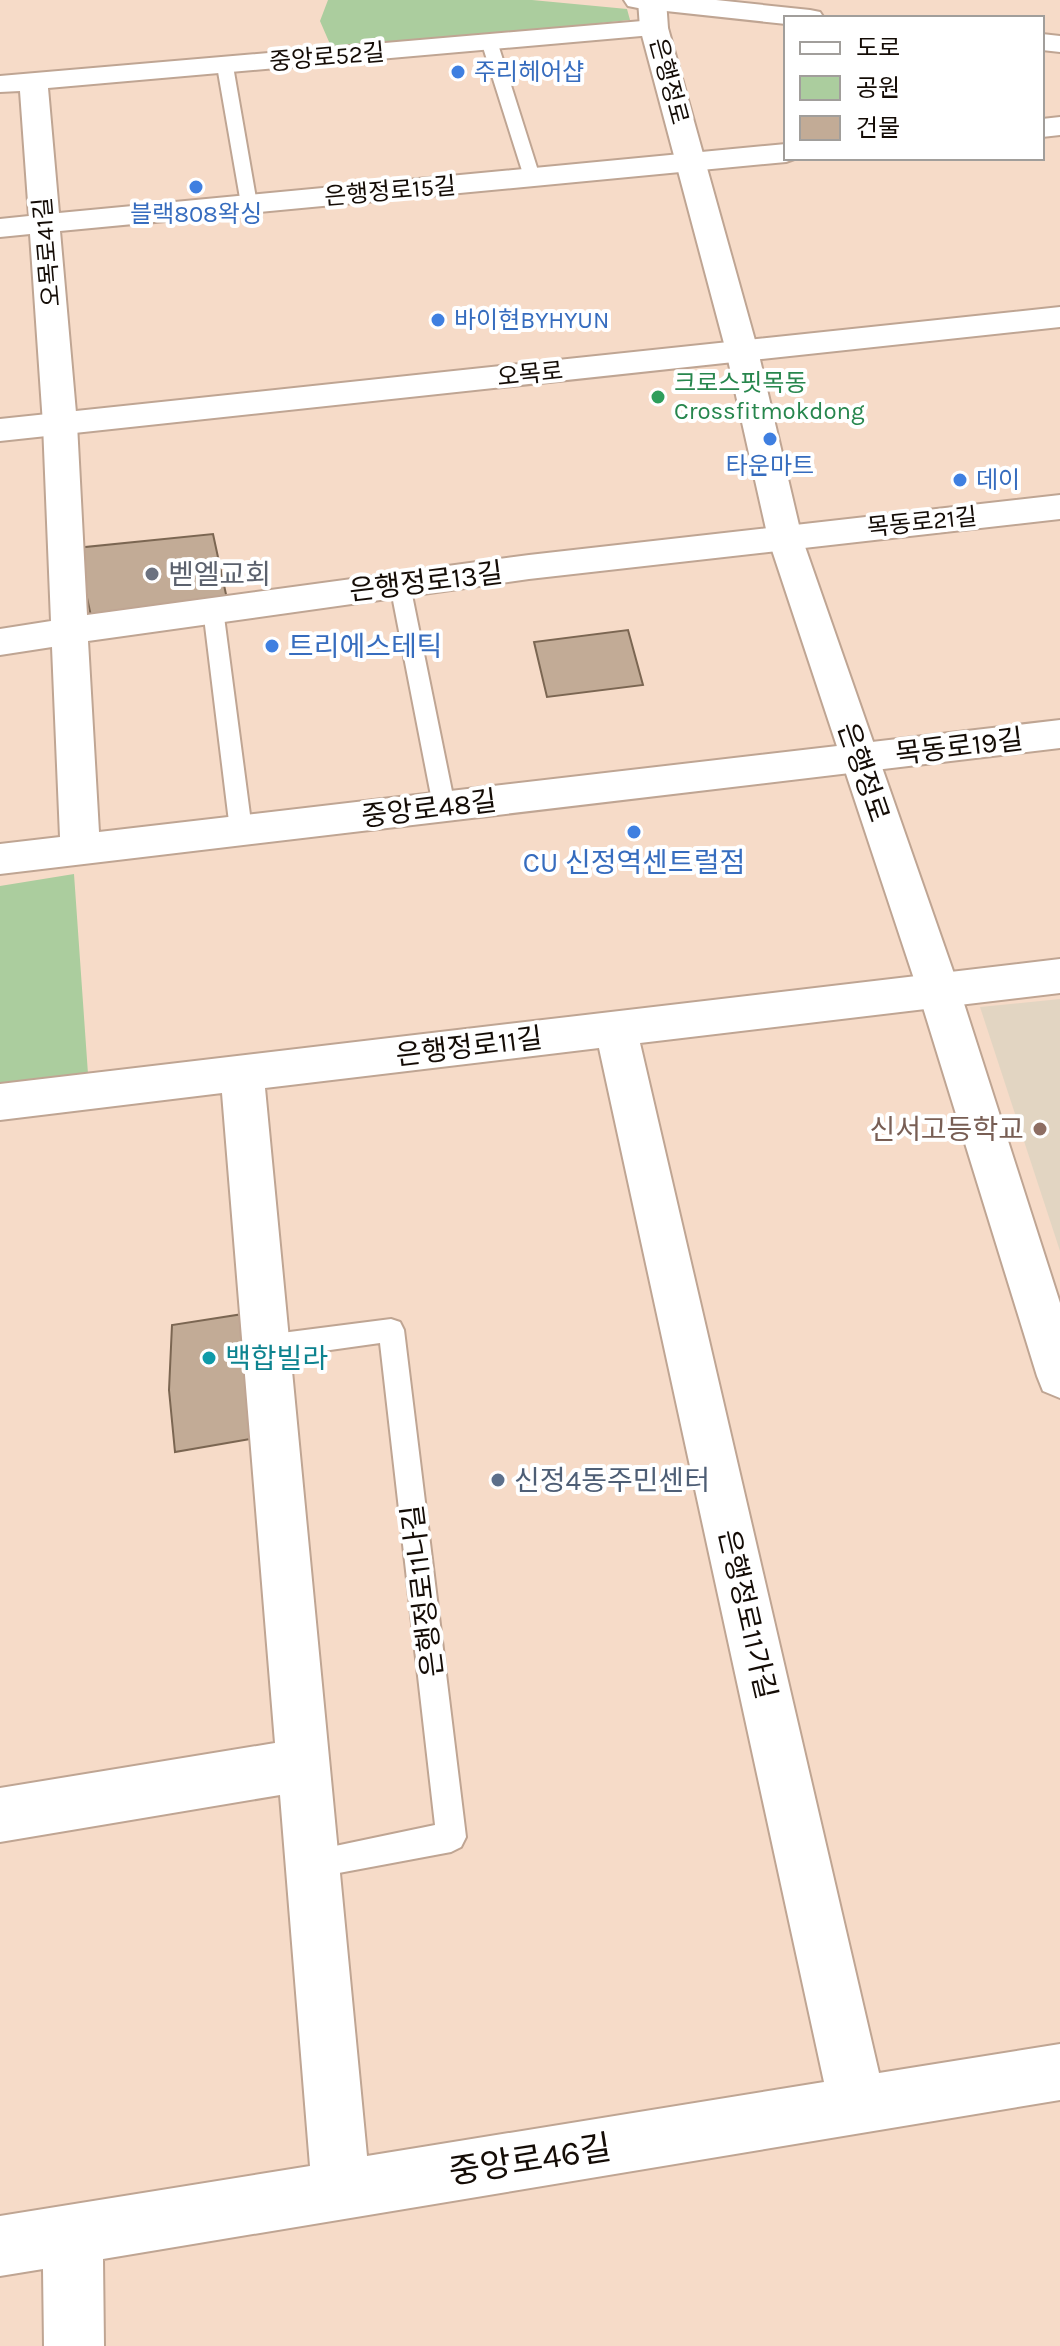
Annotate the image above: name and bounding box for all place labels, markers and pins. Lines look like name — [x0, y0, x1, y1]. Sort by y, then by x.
place label: 주리헤어샵 — [474, 58, 584, 86]
marker: 주리헤어샵 — [449, 63, 467, 81]
marker: 블랙808왁싱 — [187, 178, 205, 196]
place label: 블랙808왁싱 — [130, 200, 262, 228]
place label: 바이현BYHYUN — [454, 306, 609, 334]
marker: 바이현BYHYUN — [429, 311, 447, 329]
place label: 크로스핏목동 Crossfitmokdong — [674, 369, 865, 425]
marker: 크로스핏목동 Crossfitmokdong — [649, 388, 667, 406]
marker: 타운마트 — [761, 430, 779, 448]
place label: 타운마트 — [726, 452, 814, 480]
place label: 데이 — [976, 466, 1020, 494]
marker: 데이 — [951, 471, 969, 489]
place label: 벧엘교회 — [168, 558, 271, 591]
marker: 벧엘교회 — [143, 565, 161, 583]
place label: 트리에스테틱 — [288, 630, 443, 663]
marker: 트리에스테틱 — [263, 637, 281, 655]
marker: CU 신정역센트럴점 — [625, 823, 643, 841]
place label: CU 신정역센트럴점 — [523, 846, 745, 879]
place label: 신서고등학교 — [869, 1113, 1024, 1146]
marker: 신서고등학교 — [1031, 1120, 1049, 1138]
place label: 백합빌라 — [225, 1342, 328, 1375]
marker: 백합빌라 — [200, 1349, 218, 1367]
place label: 신정4동주민센터 — [514, 1464, 710, 1497]
marker: 신정4동주민센터 — [489, 1471, 507, 1489]

